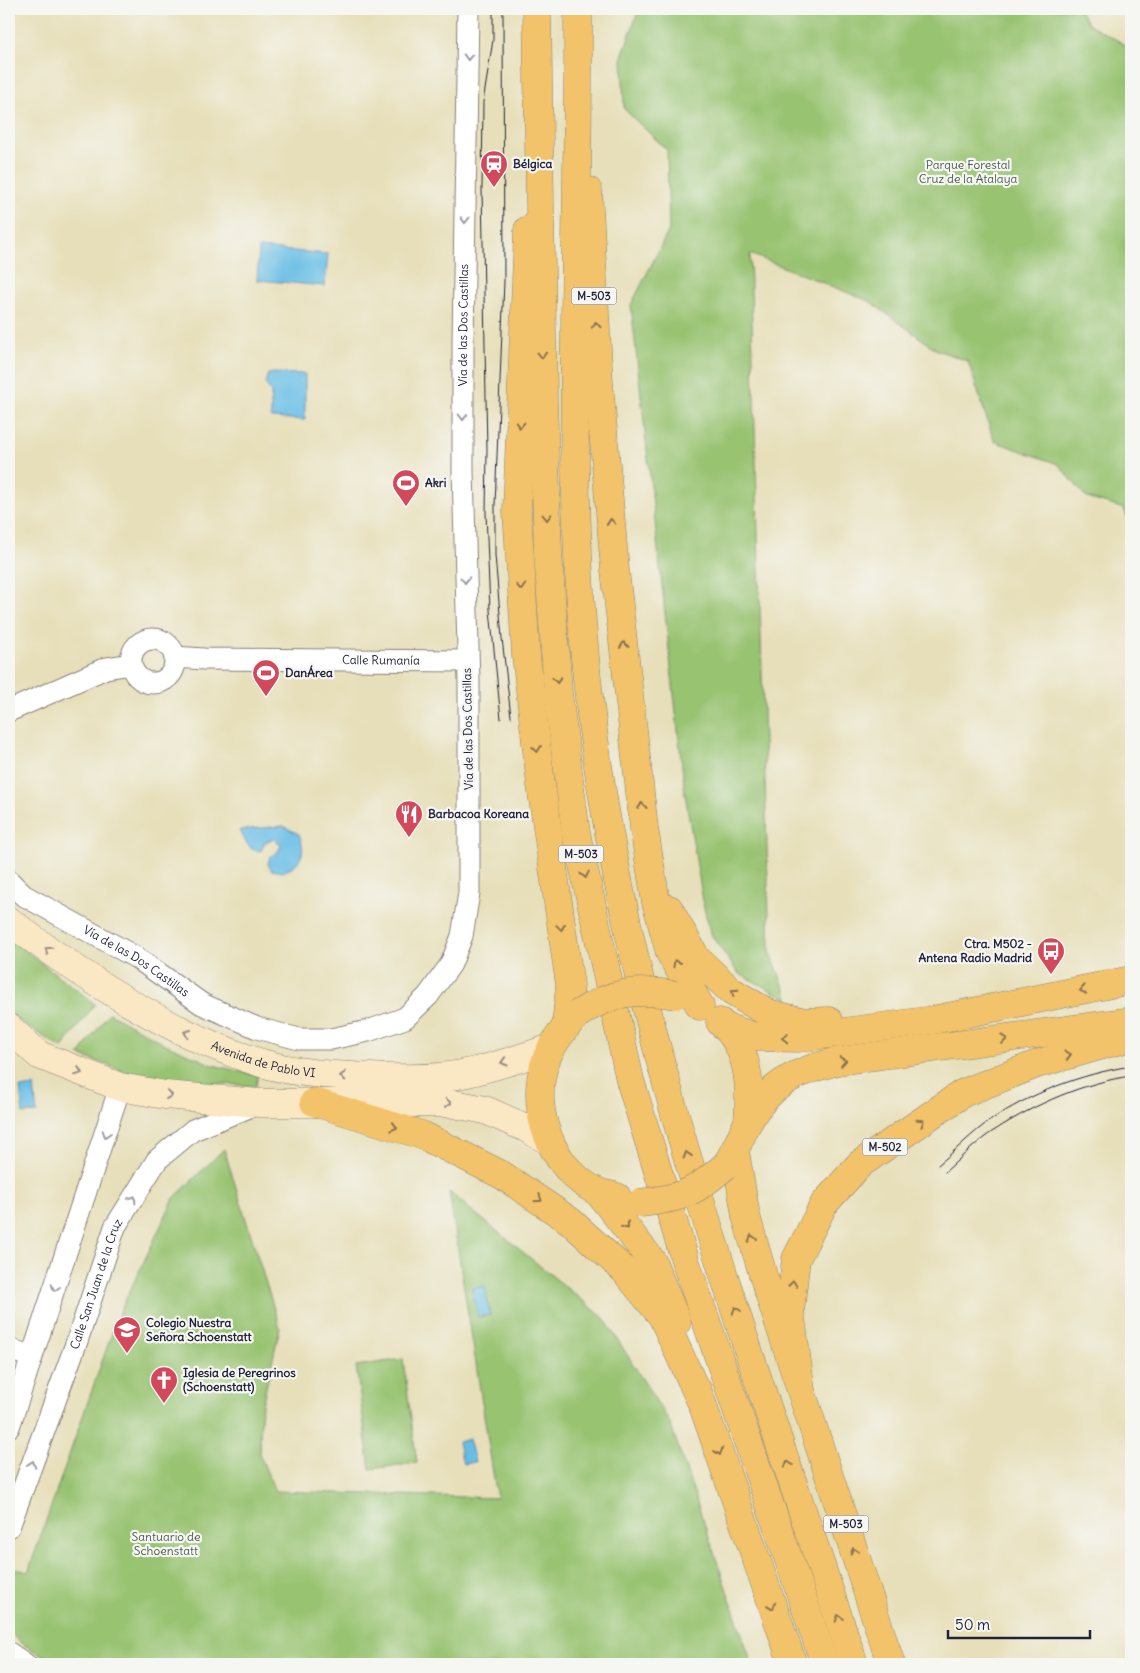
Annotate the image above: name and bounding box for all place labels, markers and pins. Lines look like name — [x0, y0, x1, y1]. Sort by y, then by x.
station icon: Bélgica — [479, 149, 509, 188]
place label: Bélgica — [513, 156, 552, 172]
sports icon: Akri — [391, 468, 421, 507]
place label: Akri — [425, 475, 447, 490]
sports icon: DanÁrea — [251, 658, 281, 697]
place label: DanÁrea — [285, 665, 333, 680]
restaurant icon: Barbacoa Koreana — [394, 799, 424, 838]
place label: Barbacoa Koreana — [428, 806, 529, 821]
place label: Ctra. M502 - Antena Radio Madrid — [919, 936, 1032, 965]
bus stop icon: Ctra. M502 - Antena Radio Madrid — [1036, 936, 1066, 975]
school or university icon: Colegio Nuestra Señora Schoenstatt — [112, 1315, 142, 1354]
place label: Colegio Nuestra Señora Schoenstatt — [146, 1315, 253, 1344]
church icon: Iglesia de Peregrinos (Schoenstatt) — [149, 1365, 179, 1404]
place label: Iglesia de Peregrinos (Schoenstatt) — [183, 1365, 296, 1395]

